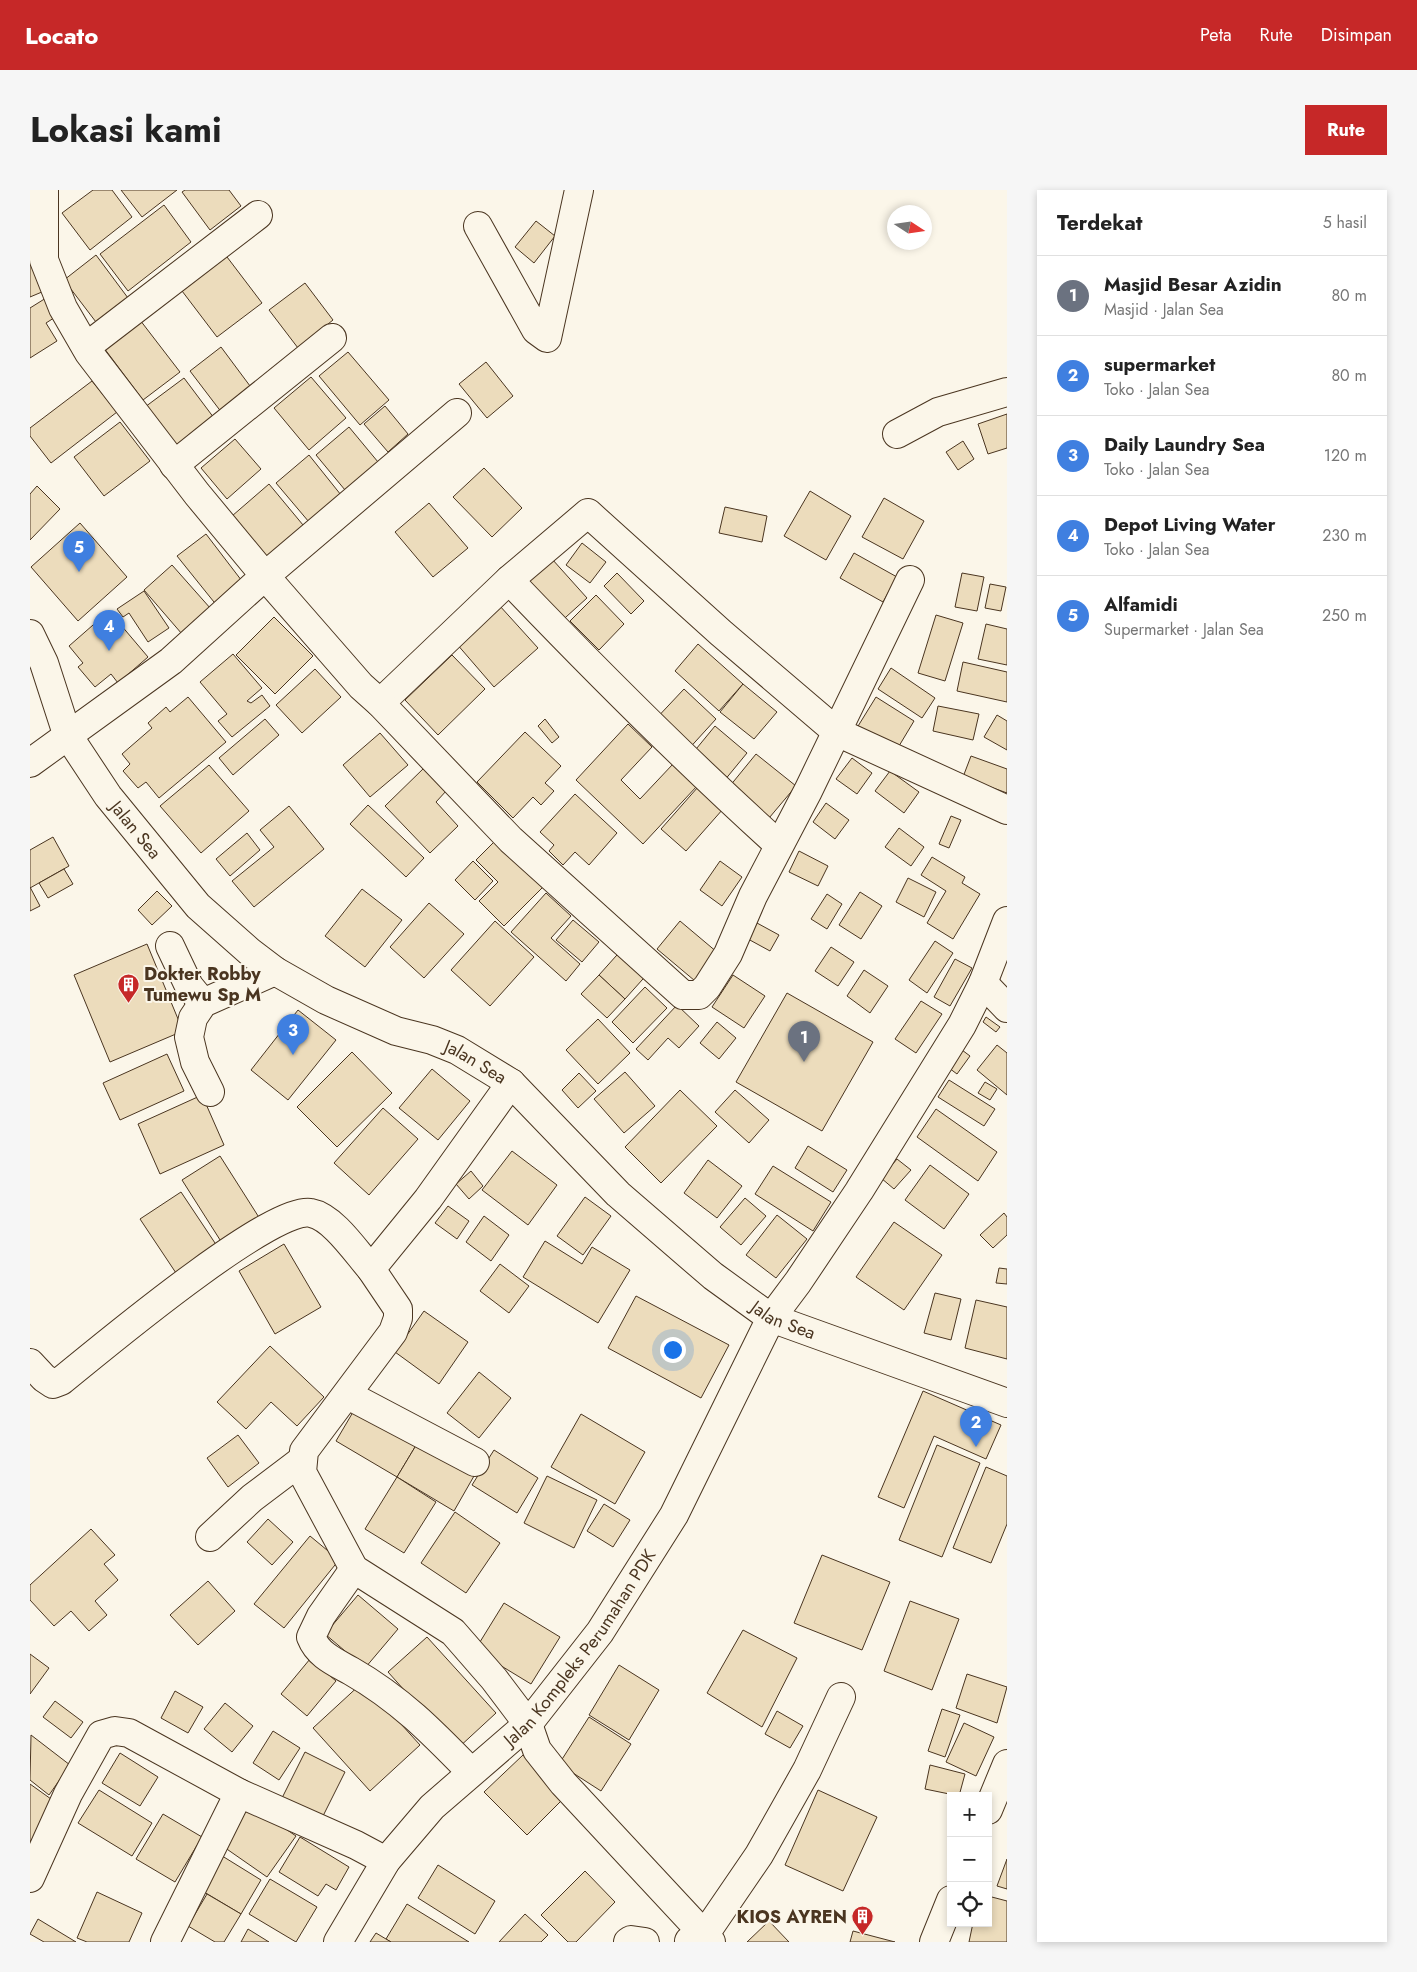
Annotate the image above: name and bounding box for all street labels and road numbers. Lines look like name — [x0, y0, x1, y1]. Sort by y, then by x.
street label: Jalan Sea — [103, 794, 168, 865]
street label: Jalan Sea — [439, 1032, 511, 1090]
street label: Jalan Sea — [744, 1293, 819, 1346]
street label: Jalan Kompleks Perumahan PDK — [497, 1544, 662, 1754]

